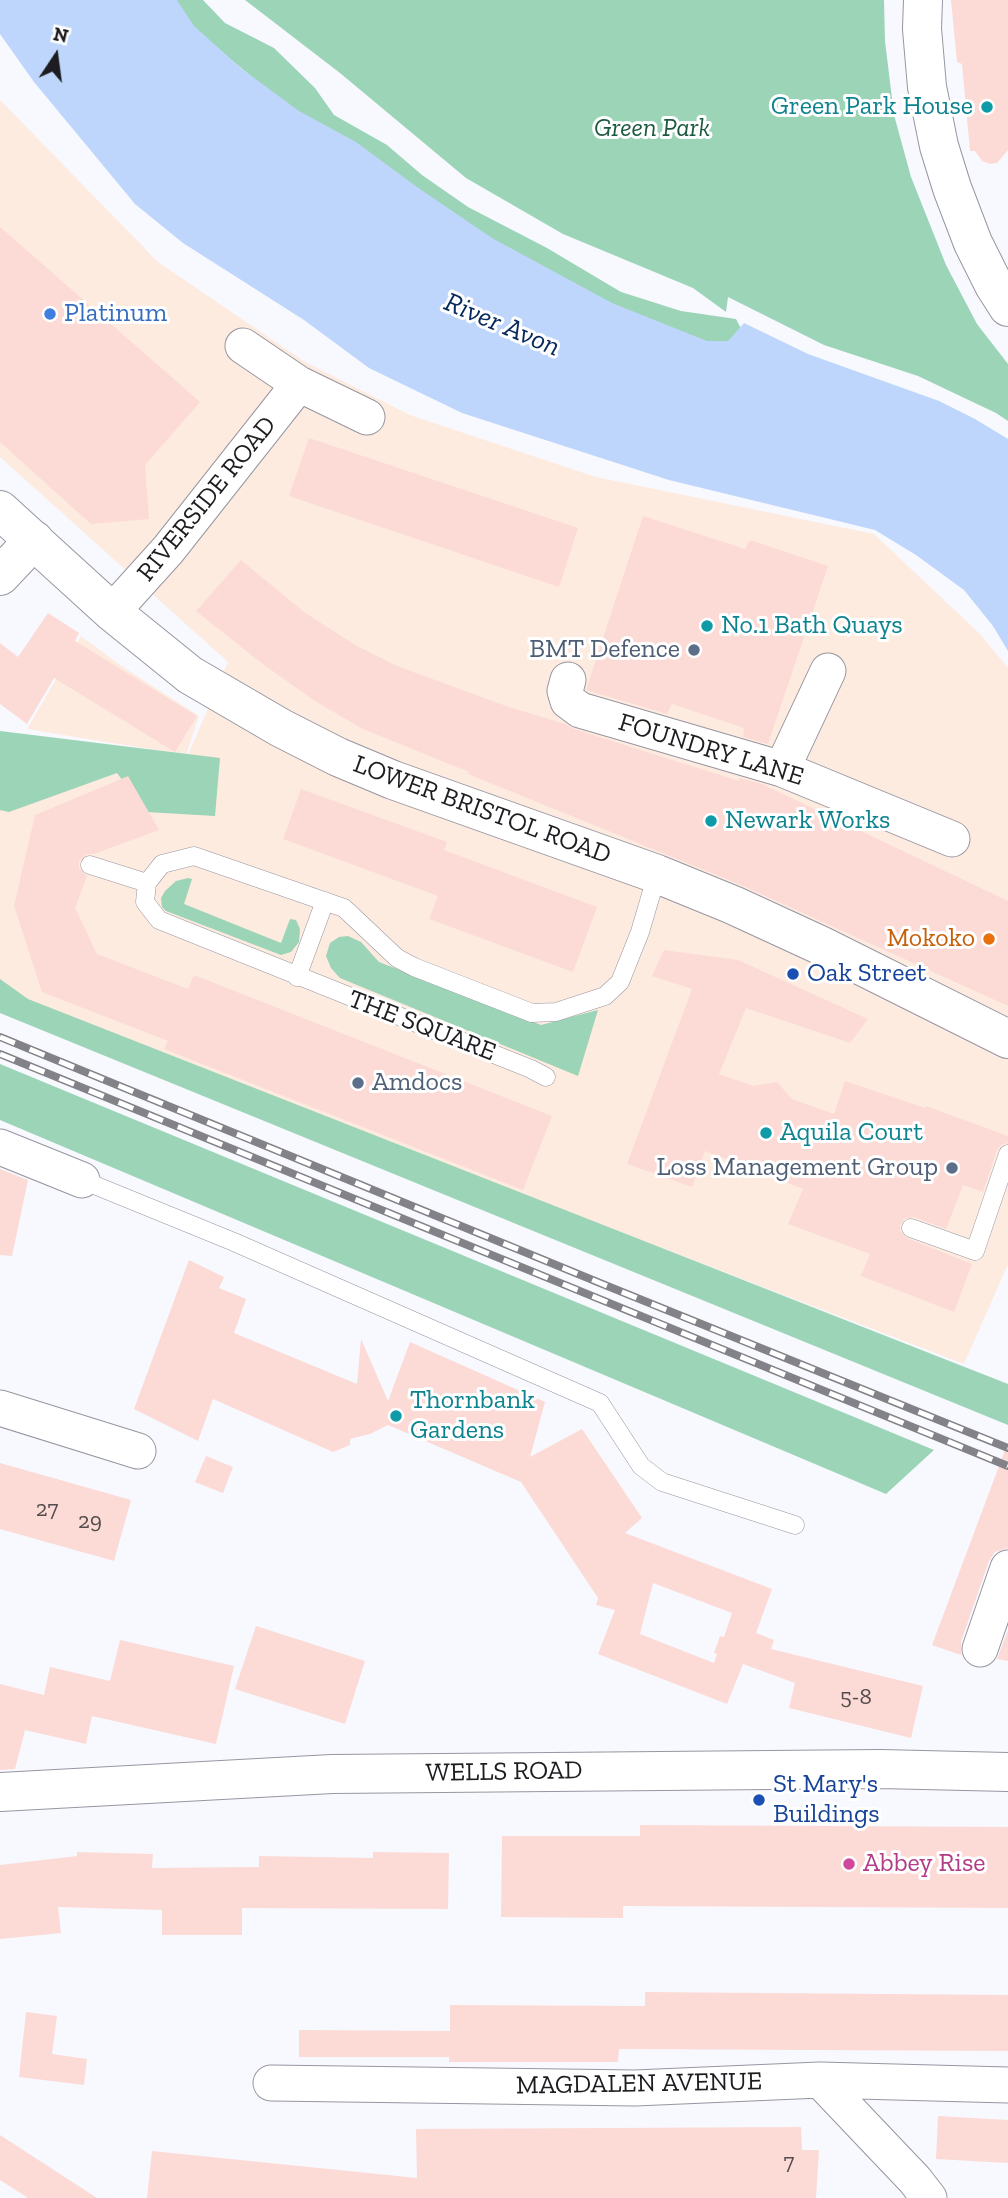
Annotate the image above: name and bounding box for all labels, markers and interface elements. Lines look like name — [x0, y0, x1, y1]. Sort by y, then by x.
north arrow — [21, 21, 91, 91]
text: N — [51, 22, 70, 48]
place label: Green Park House — [771, 91, 973, 123]
marker: Green Park House — [979, 99, 995, 115]
park label: Green Park — [594, 113, 710, 145]
water label: River Avon — [439, 286, 565, 364]
place label: Platinum — [64, 298, 167, 330]
marker: Platinum — [42, 306, 58, 322]
street label: RIVERSIDE ROAD — [131, 410, 283, 588]
place label: No.1 Bath Quays — [721, 610, 903, 642]
marker: No.1 Bath Quays — [699, 618, 715, 634]
place label: BMT Defence — [529, 634, 680, 666]
marker: BMT Defence — [686, 642, 702, 658]
street label: FOUNDRY LANE — [615, 707, 807, 793]
street label: LOWER BRISTOL ROAD — [349, 749, 615, 871]
place label: Newark Works — [725, 805, 890, 837]
marker: Newark Works — [703, 813, 719, 829]
place label: Mokoko — [886, 923, 975, 955]
marker: Mokoko — [981, 931, 997, 947]
place label: Oak Street — [807, 958, 926, 990]
marker: Oak Street — [785, 966, 801, 982]
street label: THE SQUARE — [344, 984, 500, 1068]
place label: Amdocs — [372, 1067, 462, 1099]
marker: Amdocs — [350, 1075, 366, 1091]
place label: Aquila Court — [780, 1117, 923, 1149]
marker: Aquila Court — [758, 1125, 774, 1141]
place label: Loss Management Group — [656, 1152, 938, 1184]
marker: Loss Management Group — [944, 1160, 960, 1176]
place label: Thornbank Gardens — [410, 1385, 535, 1446]
marker: Thornbank Gardens — [388, 1408, 404, 1424]
house number: 27 — [36, 1495, 58, 1523]
house number: 29 — [78, 1507, 102, 1535]
house number: 5-8 — [840, 1683, 872, 1711]
street label: WELLS ROAD — [425, 1755, 583, 1789]
place label: St Mary's Buildings — [773, 1769, 880, 1830]
marker: St Mary's Buildings — [751, 1792, 767, 1808]
place label: Abbey Rise — [863, 1848, 985, 1880]
marker: Abbey Rise — [841, 1856, 857, 1872]
street label: MAGDALEN AVENUE — [516, 2066, 762, 2102]
house number: 7 — [784, 2148, 794, 2176]

